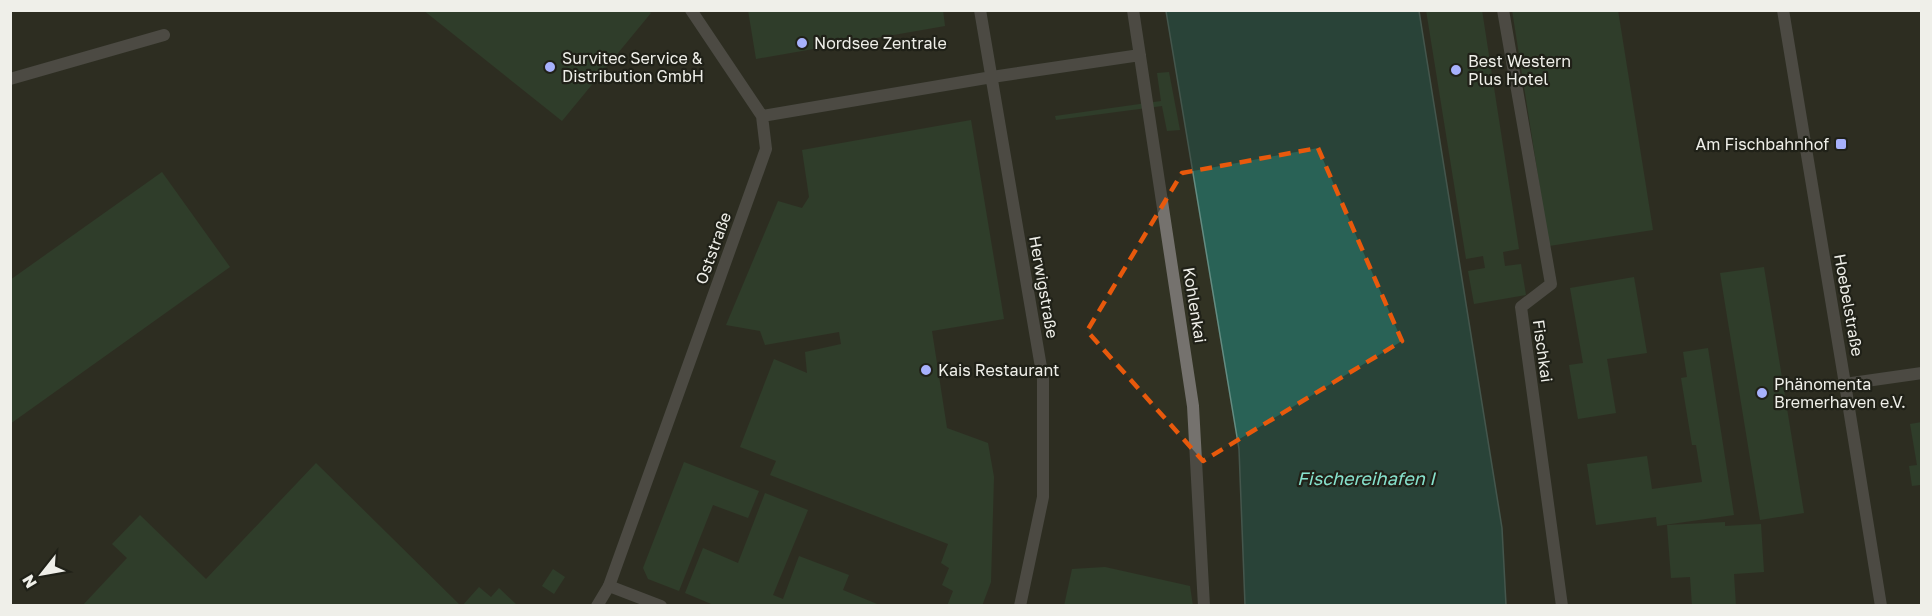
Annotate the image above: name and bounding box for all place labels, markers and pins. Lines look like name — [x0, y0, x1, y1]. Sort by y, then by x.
place label: Nordsee Zentrale — [814, 33, 947, 53]
marker: Nordsee Zentrale — [795, 36, 809, 50]
place label: Survitec Service & Distribution GmbH — [562, 48, 704, 86]
place label: Best Western Plus Hotel — [1468, 51, 1571, 89]
marker: Survitec Service & Distribution GmbH — [543, 60, 557, 74]
marker: Best Western Plus Hotel — [1449, 63, 1463, 77]
place label: Am Fischbahnhof — [1696, 134, 1829, 154]
marker: Am Fischbahnhof — [1834, 137, 1848, 151]
place label: Kais Restaurant — [938, 360, 1060, 380]
marker: Kais Restaurant — [919, 363, 933, 377]
place label: Phänomenta Bremerhaven e.V. — [1774, 374, 1906, 412]
marker: Phänomenta Bremerhaven e.V. — [1755, 386, 1769, 400]

